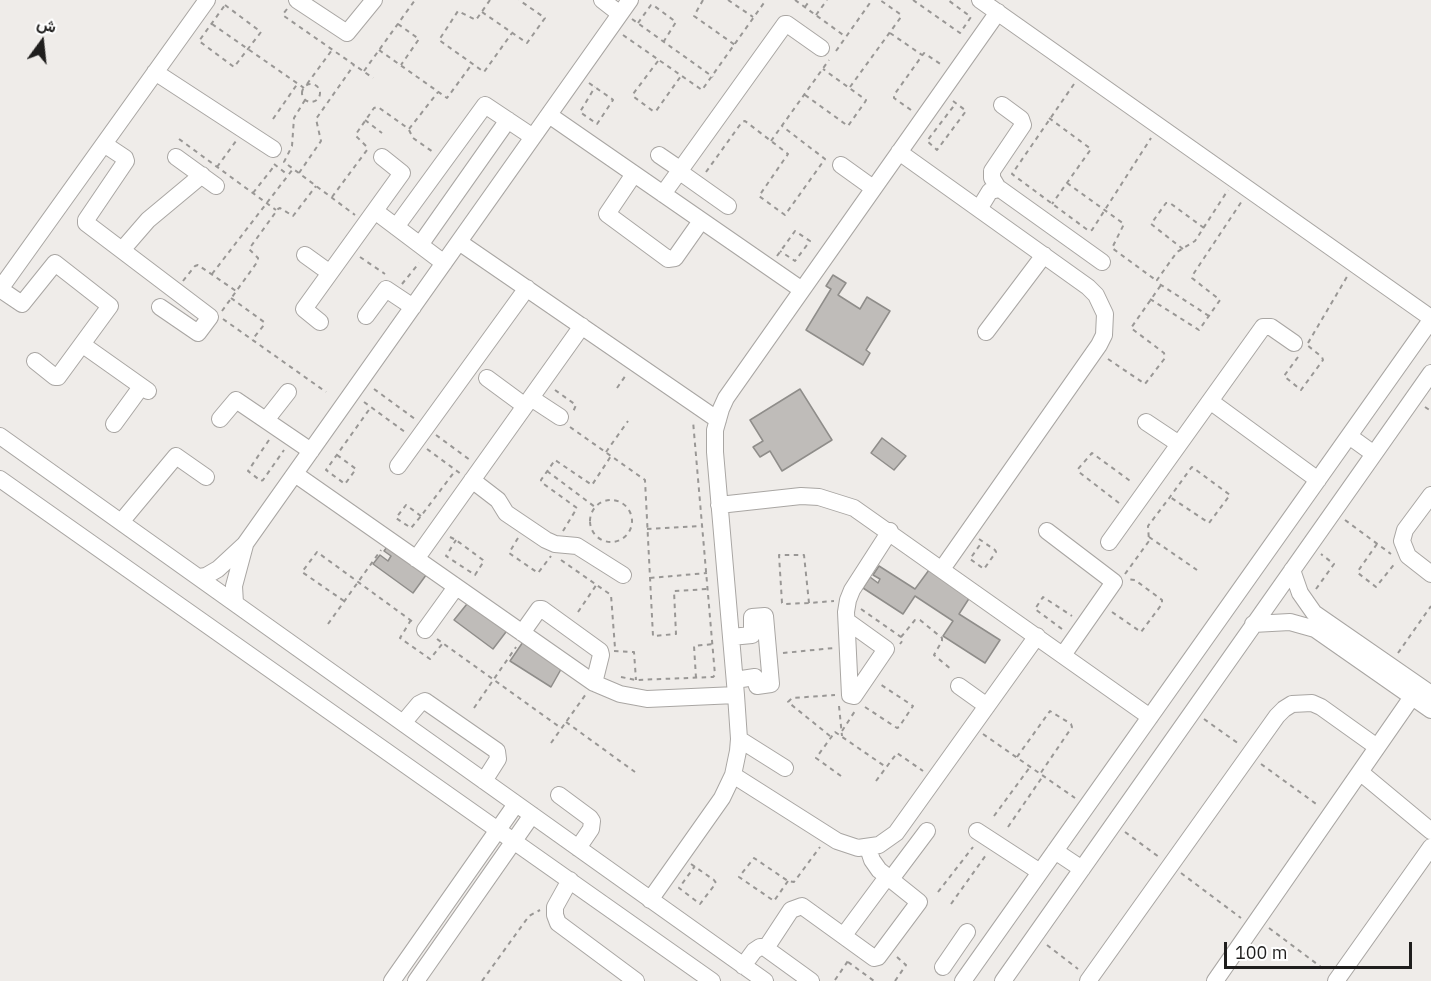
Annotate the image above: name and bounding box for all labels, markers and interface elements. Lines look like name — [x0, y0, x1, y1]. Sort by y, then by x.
north arrow — [12, 12, 72, 72]
text: ش — [35, 12, 59, 37]
scale bar — [1227, 930, 1414, 968]
text: 100 m — [1235, 941, 1287, 964]

